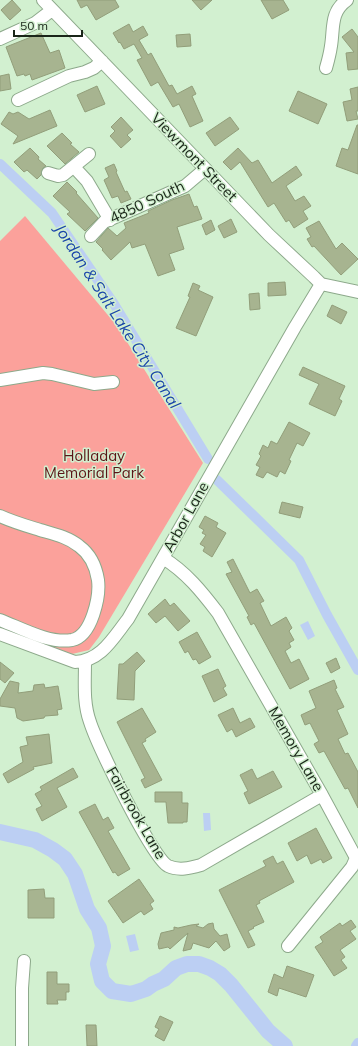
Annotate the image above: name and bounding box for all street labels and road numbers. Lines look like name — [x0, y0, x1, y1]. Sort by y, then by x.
street label: Viewmont Street — [147, 108, 242, 205]
street label: 4850 South — [106, 176, 187, 227]
street label: Arbor Lane — [158, 478, 213, 555]
street label: Memory Lane — [265, 703, 328, 794]
street label: Fairbrook Lane — [102, 763, 171, 862]

